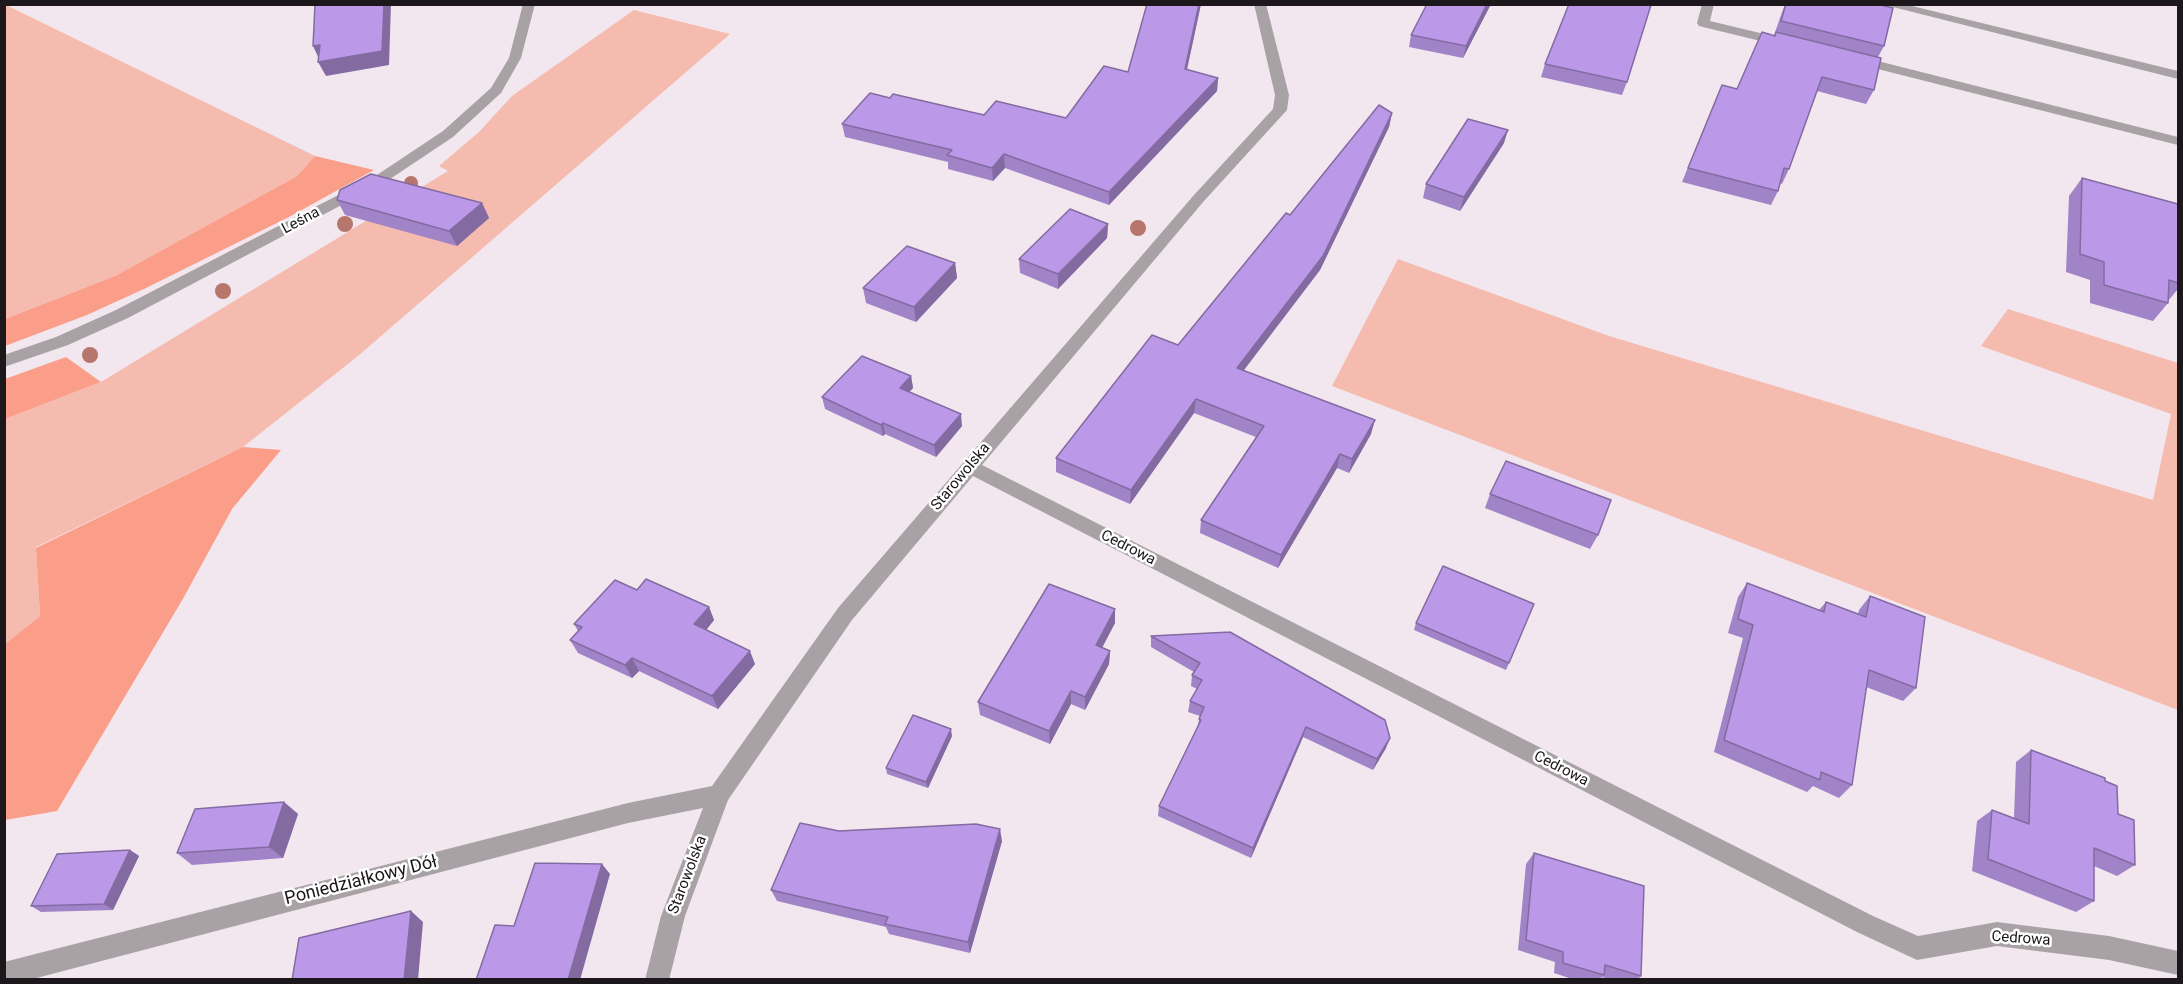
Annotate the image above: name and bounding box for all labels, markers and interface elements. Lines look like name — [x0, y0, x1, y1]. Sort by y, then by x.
street label: Leśna — [279, 204, 323, 238]
street label: Starowolska — [928, 440, 994, 514]
street label: Cedrowa — [1098, 527, 1158, 569]
street label: Cedrowa — [1531, 748, 1591, 790]
street label: Starowolska — [665, 833, 711, 917]
street label: Poniedziałkowy Dół — [283, 852, 439, 910]
street label: Cedrowa — [1991, 928, 2051, 950]

